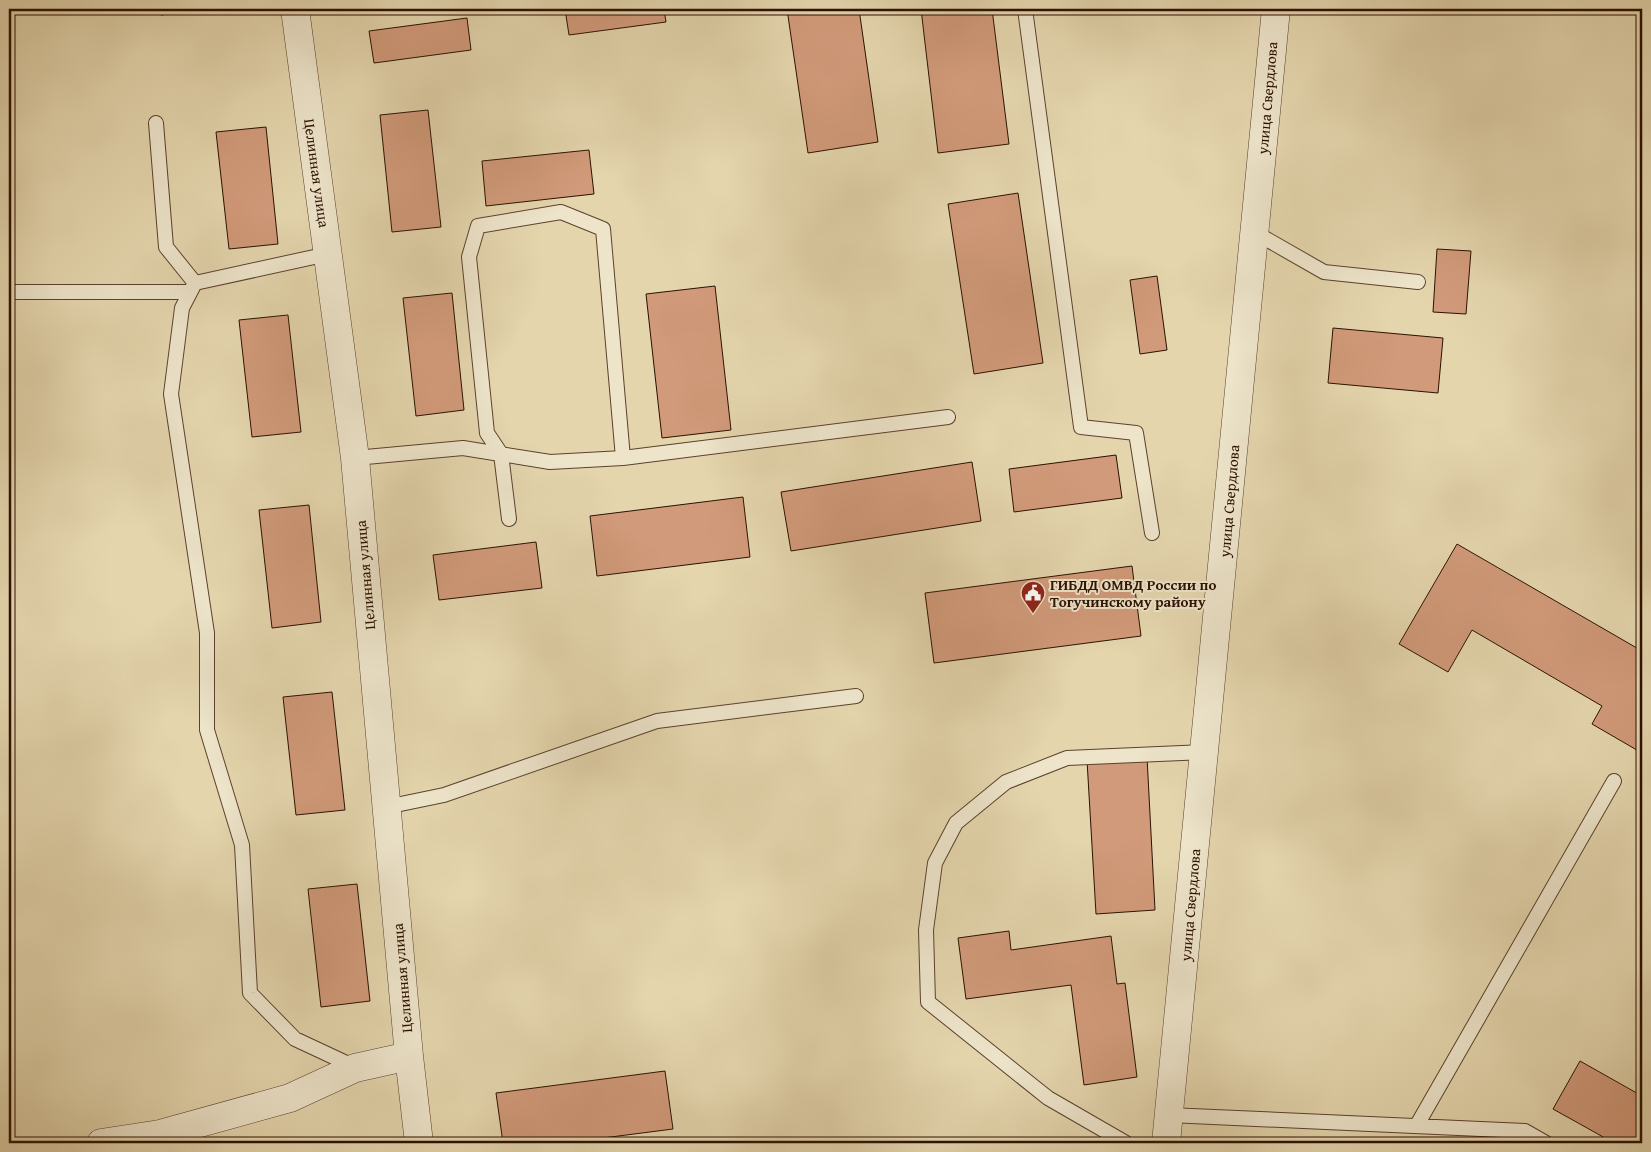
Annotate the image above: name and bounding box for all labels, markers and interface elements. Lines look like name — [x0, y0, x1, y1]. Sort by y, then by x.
street label: улица Свердлова — [1252, 40, 1282, 156]
street label: Целинная улица — [299, 117, 335, 230]
street label: улица Свердлова — [1214, 443, 1244, 559]
street label: Целинная улица — [350, 519, 380, 631]
place label: ГИБДД ОМВД России по Тогучинскому району — [1050, 574, 1216, 612]
public building icon: ГИБДД ОМВД России по Тогучинскому району — [1020, 580, 1046, 614]
street label: улица Свердлова — [1175, 847, 1205, 963]
street label: Целинная улица — [387, 922, 417, 1034]

